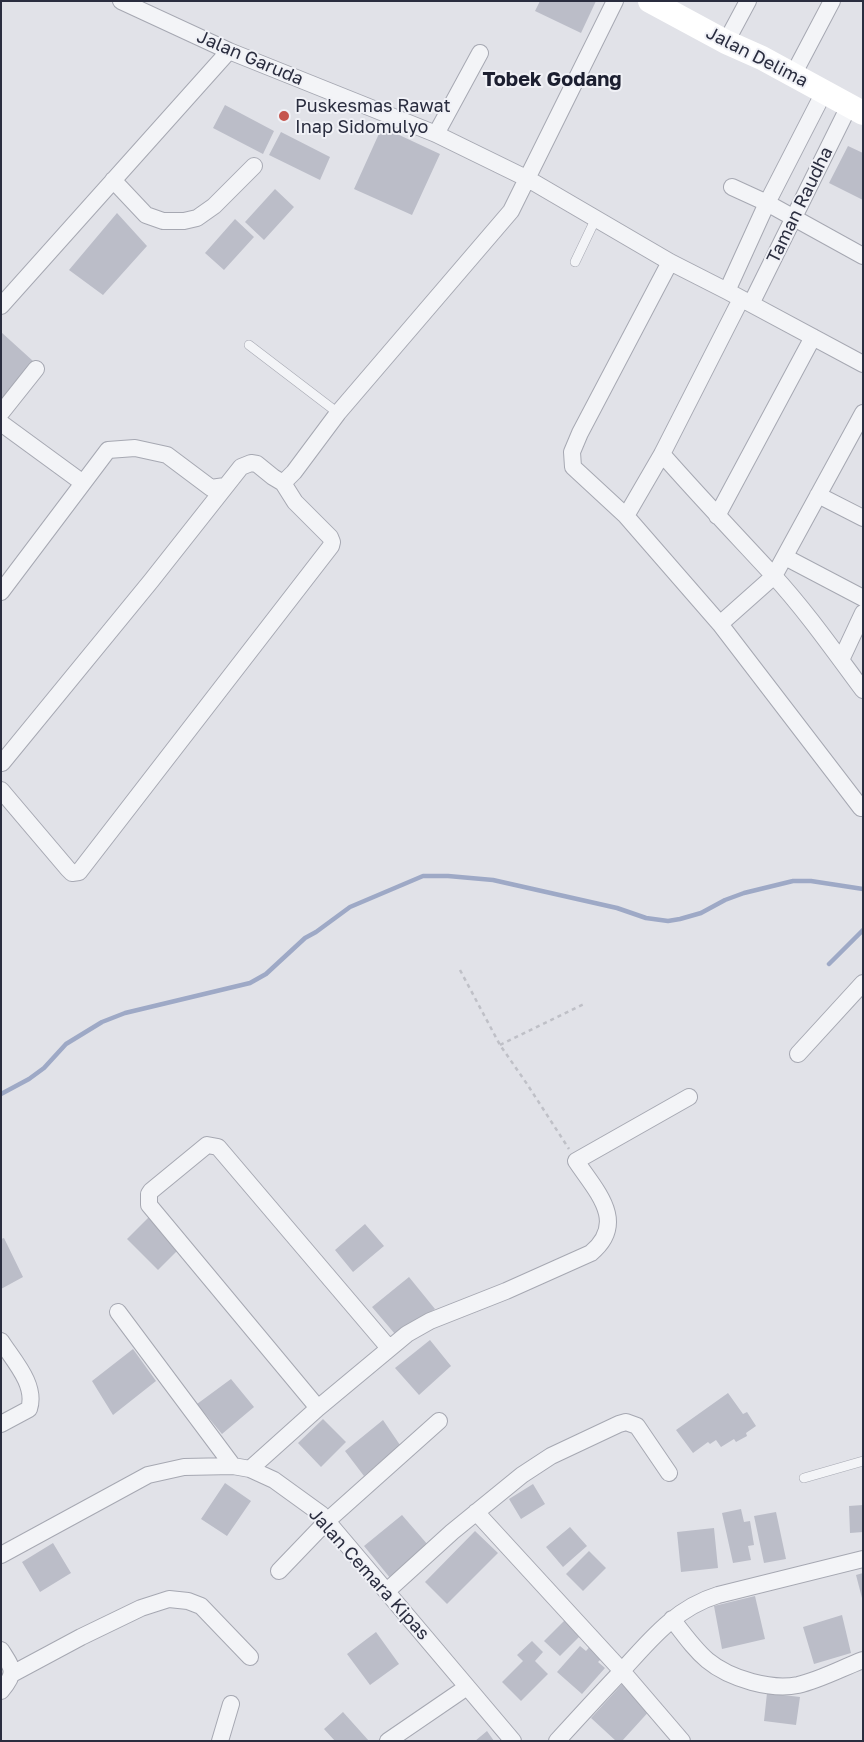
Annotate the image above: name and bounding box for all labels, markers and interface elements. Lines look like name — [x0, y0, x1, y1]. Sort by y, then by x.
street label: Jalan Delima — [702, 22, 812, 92]
street label: Jalan Garuda — [193, 26, 307, 90]
district label: Tobek Godang — [482, 68, 622, 92]
place label: Puskesmas Rawat Inap Sidomulyo — [295, 95, 451, 138]
marker: Puskesmas Rawat Inap Sidomulyo — [277, 109, 291, 123]
street label: Taman Raudha — [762, 143, 838, 267]
street label: Jalan Cemara Kipas — [304, 1504, 434, 1644]

